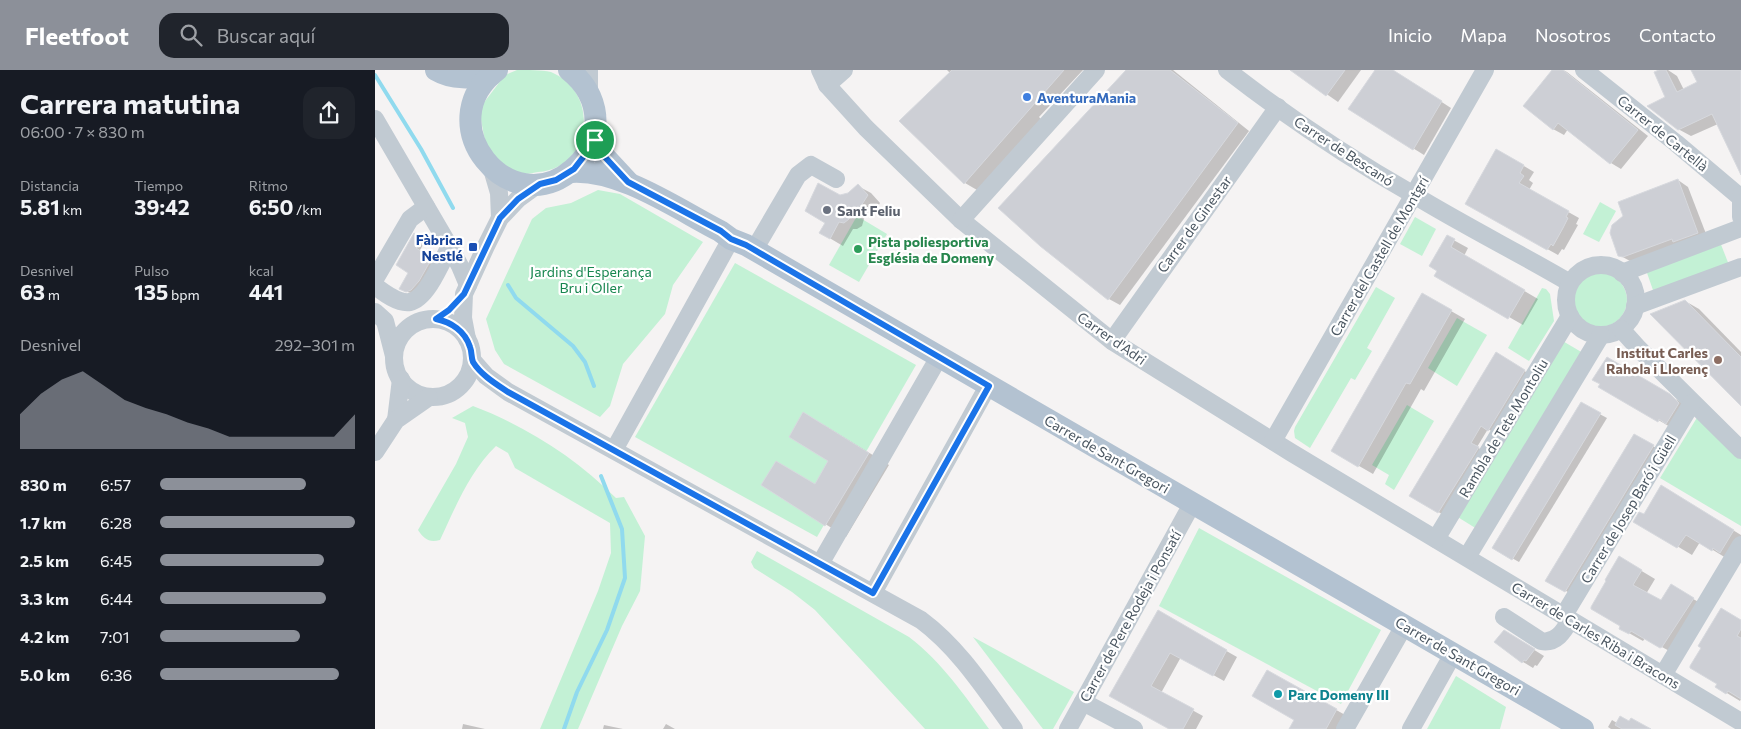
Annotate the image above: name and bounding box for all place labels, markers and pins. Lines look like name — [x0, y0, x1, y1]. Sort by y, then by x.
place label: AventuraMania — [1037, 89, 1136, 106]
marker: AventuraMania — [1021, 91, 1033, 103]
pin — [574, 119, 616, 161]
place label: Sant Feliu — [837, 202, 900, 219]
marker: Sant Feliu — [821, 204, 833, 216]
place label: Fàbrica Nestlé — [416, 231, 463, 264]
place label: Pista poliesportiva Església de Domeny — [868, 233, 995, 266]
marker: Fàbrica Nestlé — [467, 241, 479, 253]
marker: Pista poliesportiva Església de Domeny — [852, 243, 864, 255]
place label: Institut Carles Rahola i Llorenç — [1606, 344, 1708, 377]
marker: Institut Carles Rahola i Llorenç — [1712, 354, 1724, 366]
place label: Parc Domeny III — [1288, 686, 1389, 703]
marker: Parc Domeny III — [1272, 688, 1284, 700]

